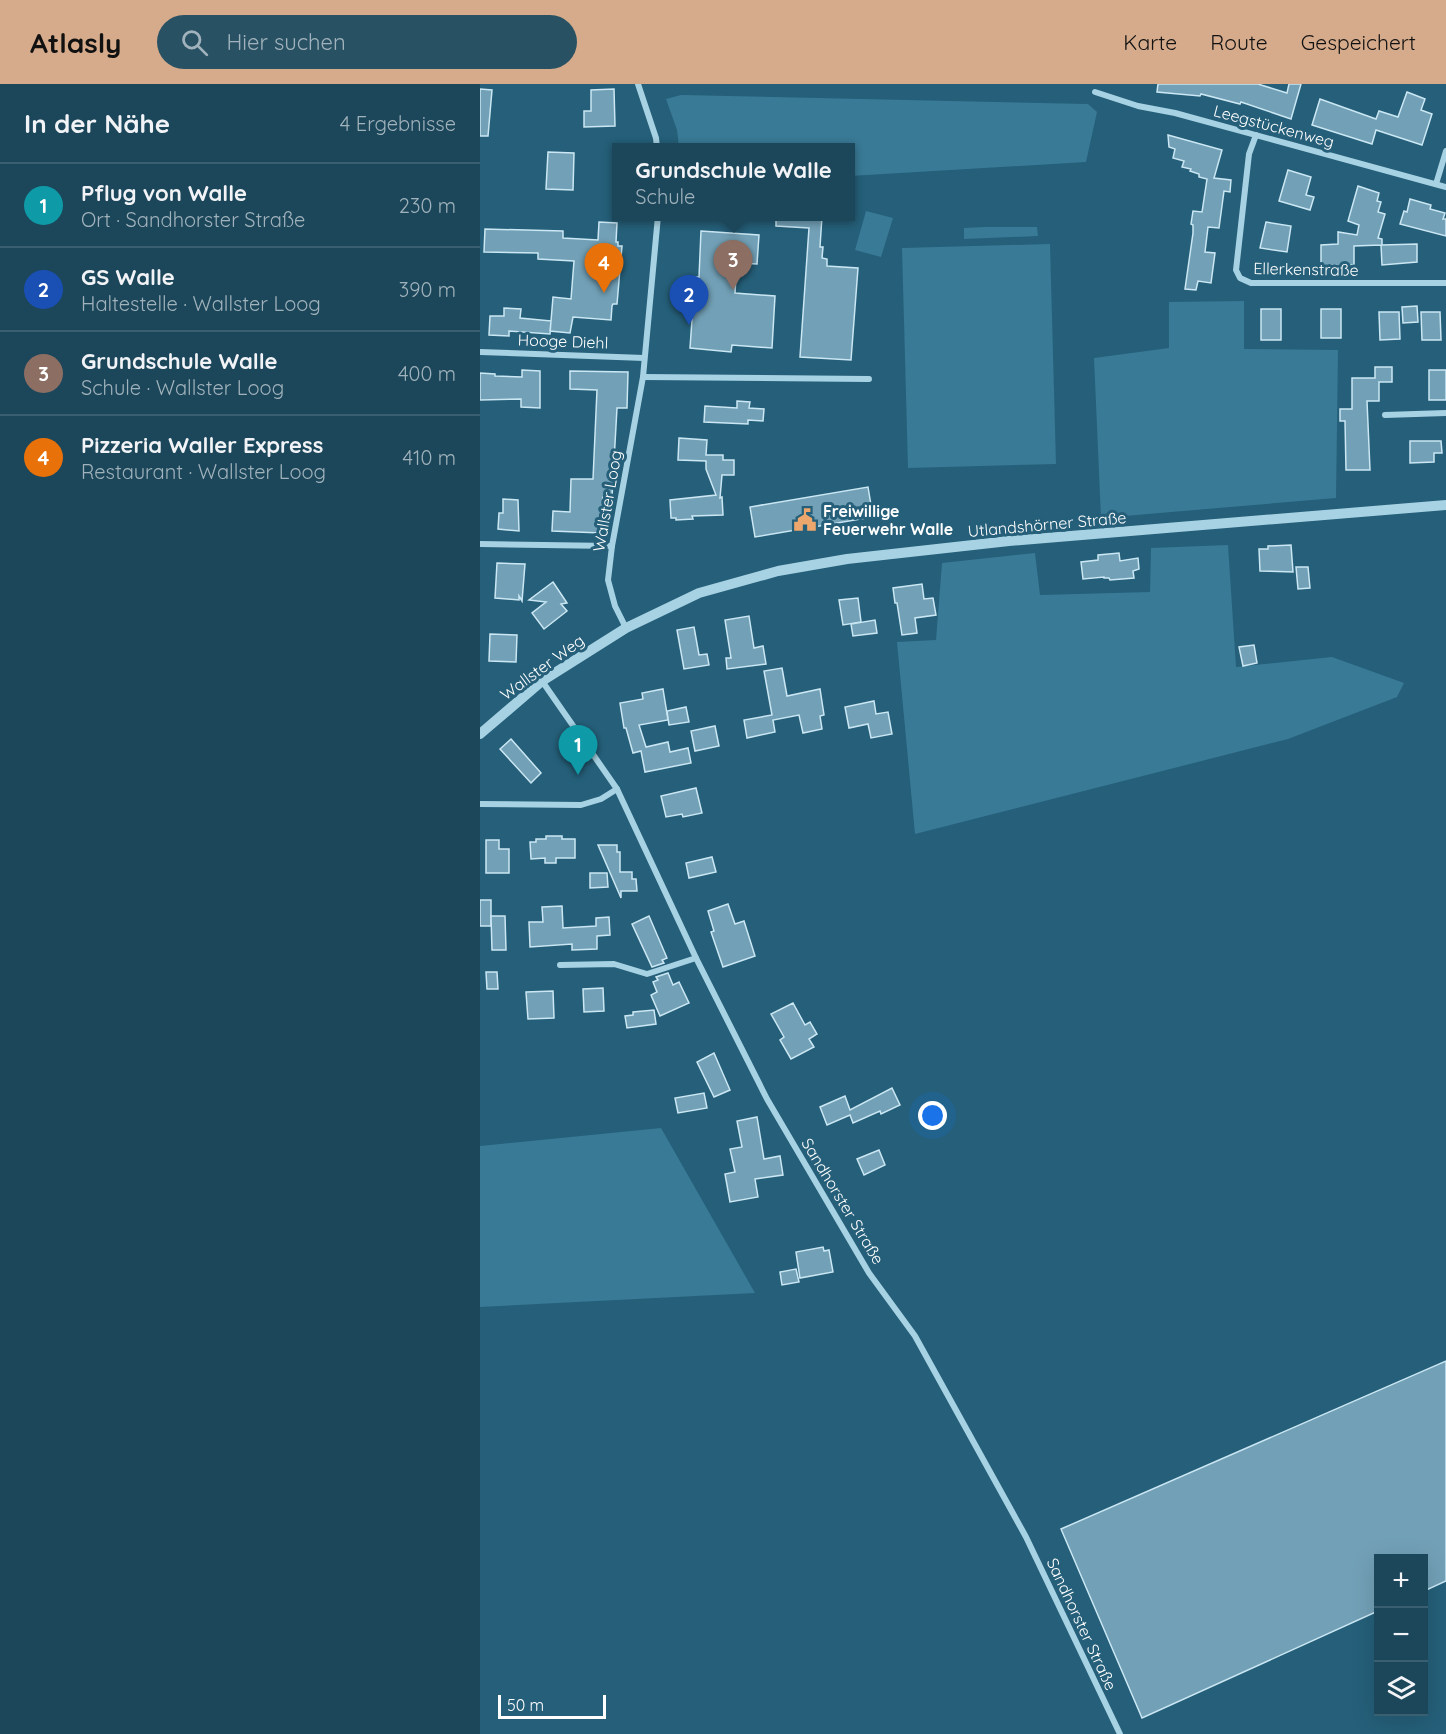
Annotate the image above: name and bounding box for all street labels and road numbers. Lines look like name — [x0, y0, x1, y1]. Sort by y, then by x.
street label: Leegstückenweg — [1211, 100, 1337, 152]
street label: Ellerkenstraße — [1253, 258, 1359, 280]
street label: Hooge Diehl — [517, 329, 609, 353]
street label: Wallster Loog — [588, 449, 626, 553]
street label: Utlandshörner Straße — [967, 507, 1127, 541]
street label: Wallster Weg — [496, 630, 588, 704]
street label: Sandhorster Straße — [797, 1134, 889, 1268]
street label: Sandhorster Straße — [1043, 1555, 1121, 1693]

